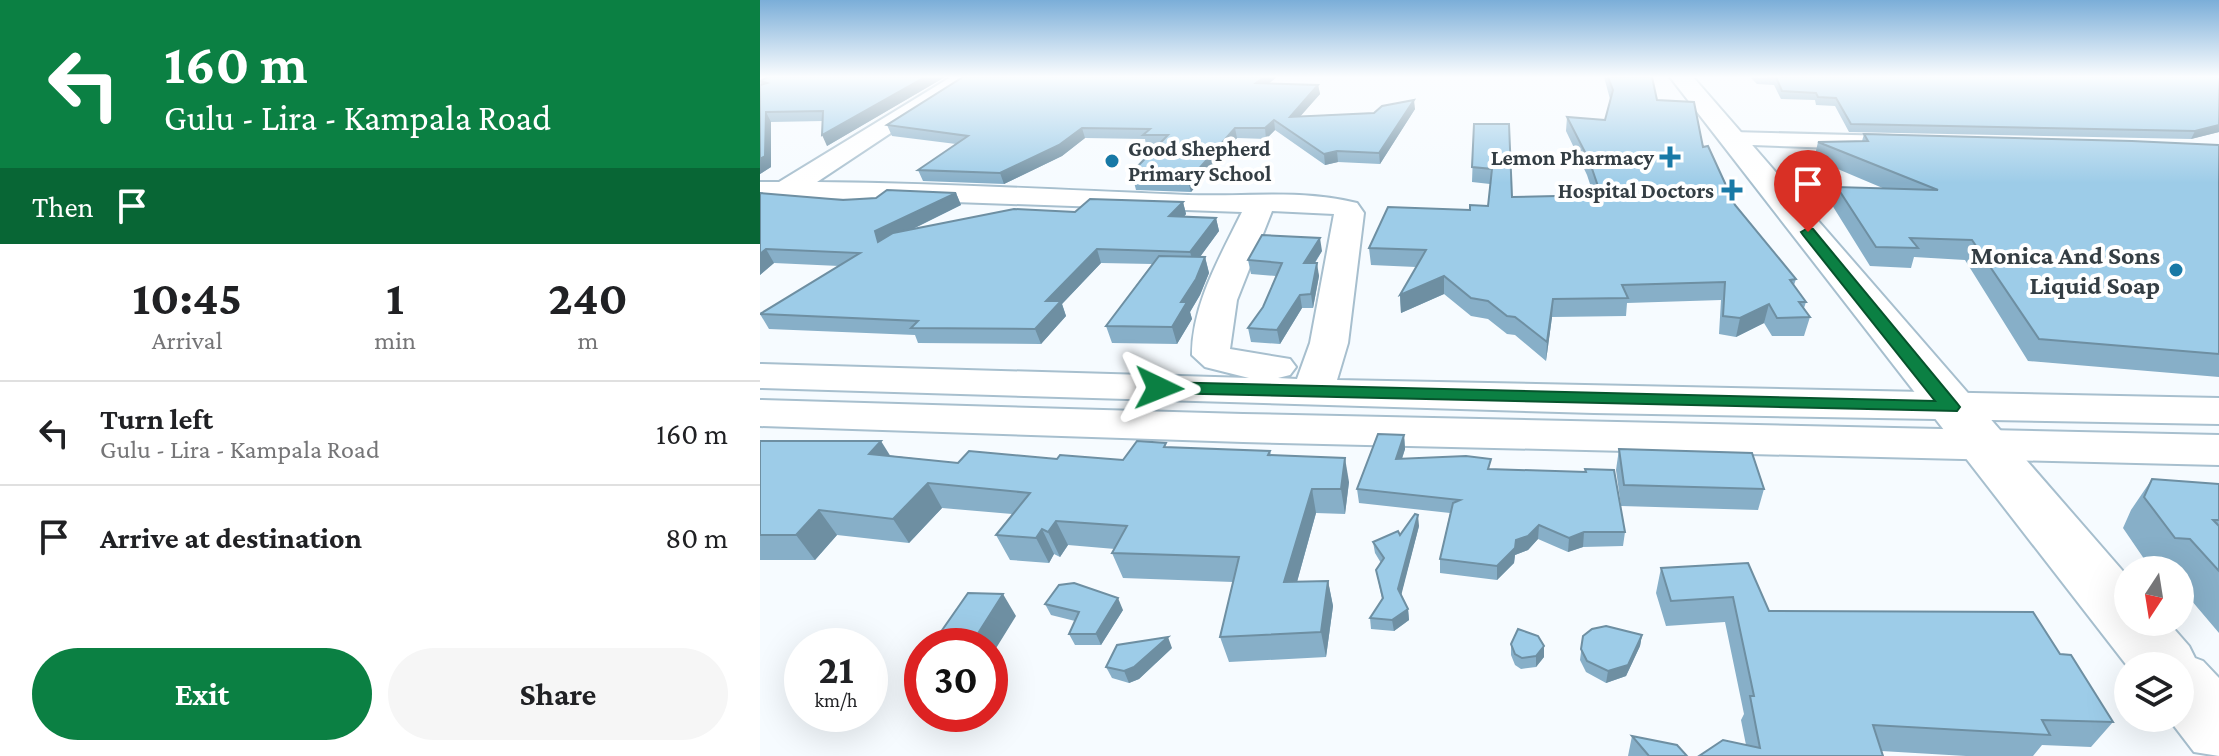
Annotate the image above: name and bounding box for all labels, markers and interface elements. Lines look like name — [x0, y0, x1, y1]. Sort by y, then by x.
icon: left — [32, 32, 136, 136]
text: 160 m — [164, 33, 308, 95]
text: Gulu - Lira - Kampala Road — [164, 98, 551, 138]
place label: Good Shepherd Primary School — [1128, 136, 1272, 186]
place label: Lemon Pharmacy — [1491, 145, 1654, 170]
marker: Lemon Pharmacy — [1661, 148, 1679, 166]
pin — [1774, 150, 1842, 232]
marker: Good Shepherd Primary School — [1103, 152, 1121, 170]
icon: arrive — [1786, 162, 1830, 206]
place label: Hospital Doctors — [1558, 178, 1714, 203]
marker: Hospital Doctors — [1721, 179, 1743, 201]
icon: arrive — [110, 184, 154, 228]
text: Then — [32, 190, 94, 223]
place label: Monica And Sons Liquid Soap — [1970, 241, 2160, 300]
marker: Monica And Sons Liquid Soap — [2167, 261, 2185, 279]
text: 10:45 — [132, 271, 242, 324]
text: 1 — [386, 271, 404, 324]
text: 240 — [548, 271, 628, 324]
text: Arrival — [152, 326, 222, 355]
text: min — [374, 326, 416, 355]
text: m — [578, 326, 598, 355]
position arrow — [1117, 346, 1201, 430]
text: Turn left — [100, 402, 213, 435]
icon: left — [32, 411, 76, 455]
text: 160 m — [656, 417, 728, 450]
text: Gulu - Lira - Kampala Road — [100, 435, 380, 464]
icon: arrive — [32, 515, 76, 559]
text: Arrive at destination — [100, 521, 362, 554]
text: 80 m — [665, 521, 728, 554]
north arrow — [2114, 556, 2194, 636]
map controls — [2114, 556, 2194, 732]
speed limit sign: 30 — [904, 628, 1008, 732]
text: 21 — [818, 647, 854, 692]
button: Exit — [32, 648, 372, 740]
button: Share — [388, 648, 728, 740]
button: layers — [2114, 652, 2194, 732]
text: km/h — [814, 689, 858, 711]

